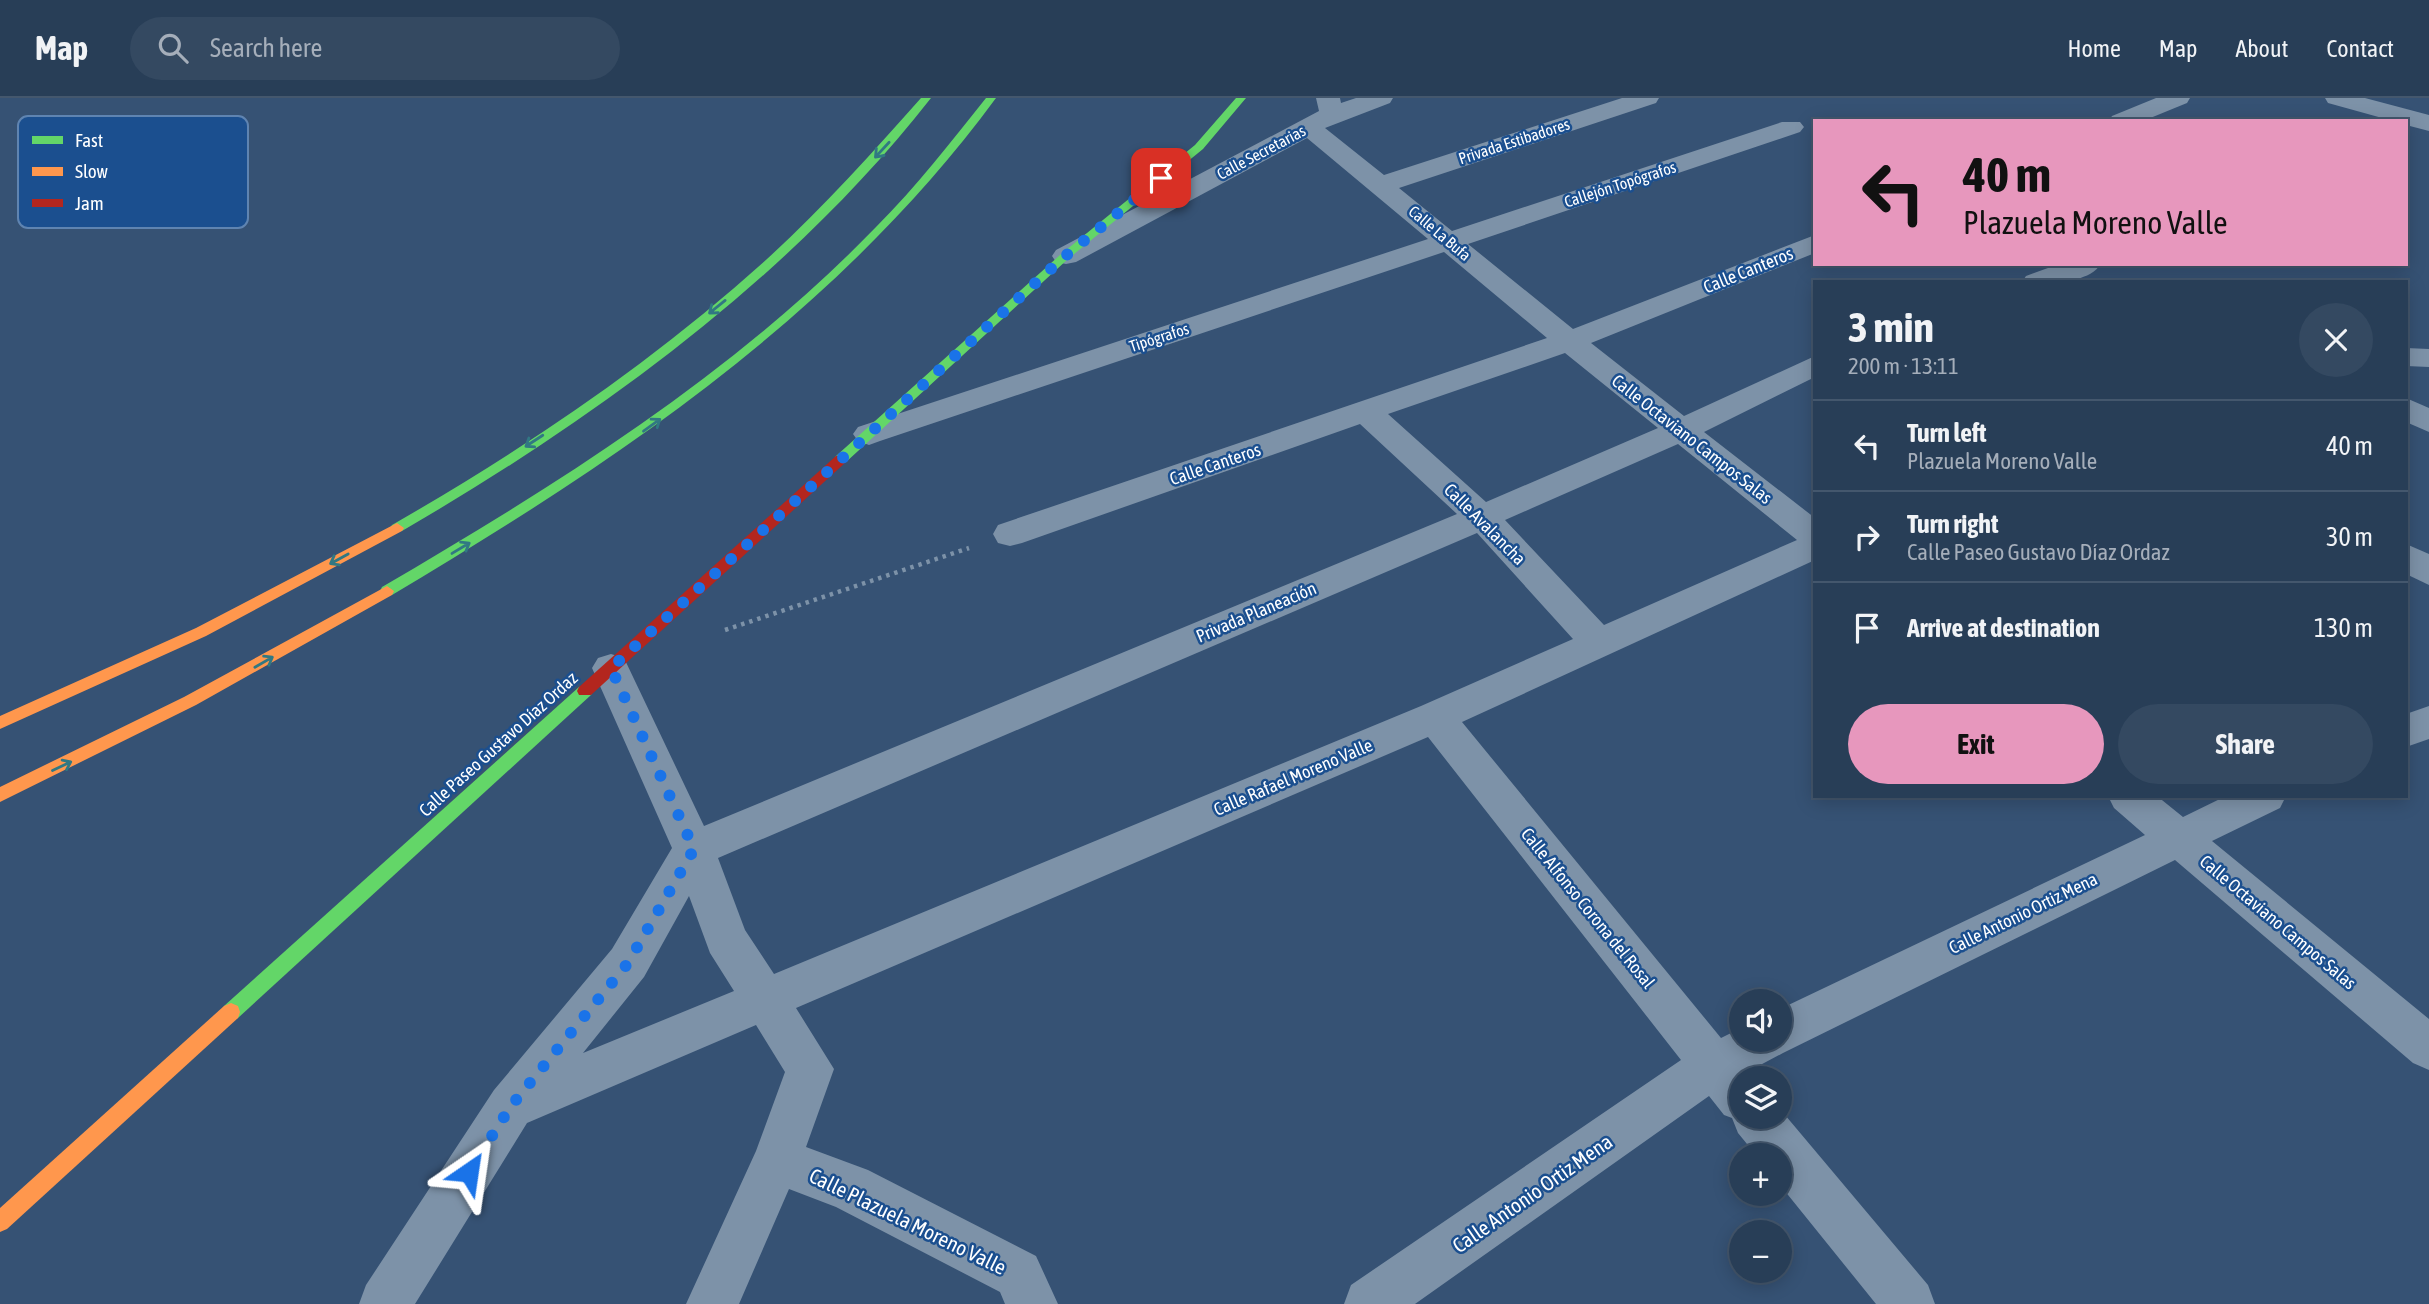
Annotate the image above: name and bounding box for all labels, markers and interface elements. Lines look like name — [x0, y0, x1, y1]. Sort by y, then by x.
search box — [130, 17, 620, 80]
text: Map — [35, 29, 88, 67]
icon: search — [154, 29, 192, 67]
text: Search here — [210, 33, 322, 63]
text: Home — [2067, 35, 2121, 62]
text: Map — [2159, 35, 2197, 62]
text: About — [2235, 35, 2288, 62]
text: Contact — [2326, 35, 2394, 62]
street label: Privada Estibadores — [1456, 114, 1572, 167]
legend — [18, 116, 248, 228]
street label: Calle Secretarias — [1214, 121, 1309, 183]
text: Fast — [75, 129, 103, 151]
one-way arrow — [873, 141, 890, 158]
text: 40 m — [1963, 146, 2051, 202]
icon: left — [1848, 147, 1939, 238]
pin — [1131, 148, 1191, 208]
street label: Callejón Topógrafos — [1562, 157, 1679, 211]
icon: arrive — [1142, 159, 1180, 197]
text: Slow — [75, 160, 109, 182]
text: Jam — [75, 192, 104, 214]
street label: Calle La Bufa — [1405, 202, 1475, 264]
text: Plazuela Moreno Valle — [1963, 204, 2227, 241]
street label: Calle Canteros — [1700, 242, 1796, 298]
one-way arrow — [709, 299, 727, 315]
text: 3 min — [1848, 303, 1934, 351]
button: close — [2299, 303, 2373, 377]
street label: Tipógrafos — [1127, 319, 1192, 356]
text: 200 m · 13:11 — [1848, 353, 1959, 379]
street label: Calle Octaviano Campos Salas — [1608, 370, 1776, 508]
one-way arrow — [642, 418, 661, 432]
text: Turn left — [1907, 418, 1987, 448]
icon: left — [1848, 427, 1886, 465]
text: 40 m — [2326, 431, 2373, 461]
one-way arrow — [525, 434, 544, 449]
street label: Calle Canteros — [1167, 439, 1263, 489]
text: Plazuela Moreno Valle — [1907, 448, 2097, 474]
street label: Calle Avalancha — [1440, 479, 1530, 569]
text: Turn right — [1907, 509, 1998, 539]
icon: right — [1848, 518, 1886, 556]
text: 30 m — [2326, 522, 2373, 552]
text: Calle Paseo Gustavo Díaz Ordaz — [1907, 539, 2170, 565]
one-way arrow — [451, 541, 470, 556]
one-way arrow — [329, 553, 350, 566]
street label: Privada Planeación — [1193, 577, 1319, 647]
icon: arrive — [1848, 609, 1886, 647]
text: Arrive at destination — [1907, 613, 2100, 643]
text: 130 m — [2314, 613, 2373, 643]
one-way arrow — [254, 655, 274, 669]
street label: Calle Paseo Gustavo Díaz Ordaz — [415, 667, 582, 821]
button: Exit — [1848, 704, 2104, 784]
button: Share — [2118, 704, 2373, 784]
street label: Calle Rafael Moreno Valle — [1210, 734, 1376, 820]
one-way arrow — [51, 759, 72, 773]
street label: Calle Alfonso Corona del Rosal — [1517, 824, 1659, 993]
street label: Calle Octaviano Campos Salas — [2196, 850, 2360, 994]
street label: Calle Antonio Ortiz Mena — [1945, 868, 2101, 958]
map controls — [1729, 989, 1792, 1283]
button: sound — [1729, 989, 1792, 1052]
button: layers — [1729, 1066, 1792, 1129]
street label: Calle Antonio Ortiz Mena — [1447, 1129, 1617, 1257]
position arrow — [432, 1135, 506, 1209]
button: + — [1729, 1143, 1792, 1206]
street label: Calle Plazuela Moreno Valle — [806, 1163, 1010, 1279]
button: − — [1729, 1220, 1792, 1283]

